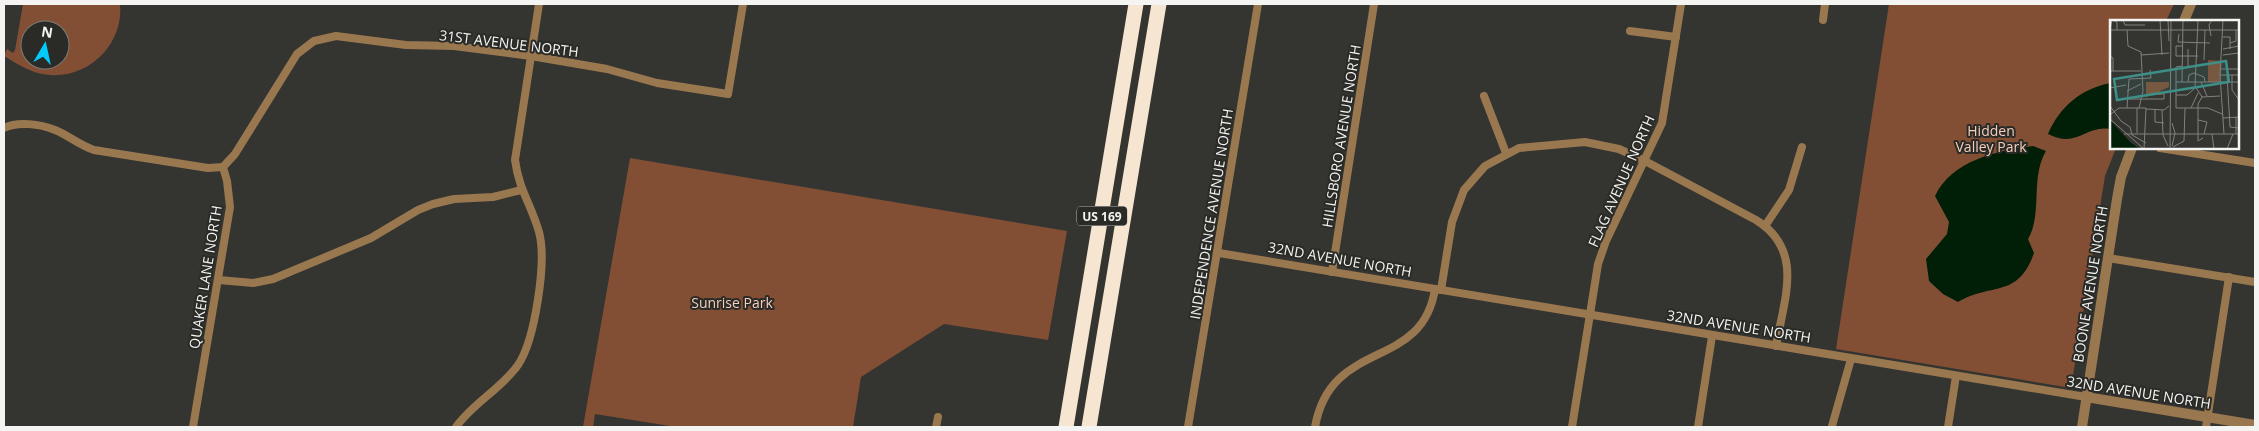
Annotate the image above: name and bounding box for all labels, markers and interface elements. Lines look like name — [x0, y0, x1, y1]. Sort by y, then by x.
north arrow — [20, 20, 70, 70]
inset map — [2110, 20, 2239, 149]
text: N — [40, 21, 54, 42]
street label: 31ST AVENUE NORTH — [438, 25, 580, 61]
street label: HILLSBORO AVENUE NORTH — [1317, 43, 1365, 229]
street label: INDEPENDENCE AVENUE NORTH — [1185, 107, 1237, 321]
street label: FLAG AVENUE NORTH — [1583, 112, 1659, 250]
park label: Hidden Valley Park — [1956, 121, 2027, 156]
street label: QUAKER LANE NORTH — [184, 204, 226, 350]
street label: BOONE AVENUE NORTH — [2068, 204, 2112, 364]
road number: US 169 — [1077, 207, 1127, 226]
street label: 32ND AVENUE NORTH — [1267, 237, 1413, 281]
park label: Sunrise Park — [691, 293, 773, 312]
street label: 32ND AVENUE NORTH — [1666, 305, 1812, 347]
street label: 32ND AVENUE NORTH — [2066, 371, 2212, 413]

